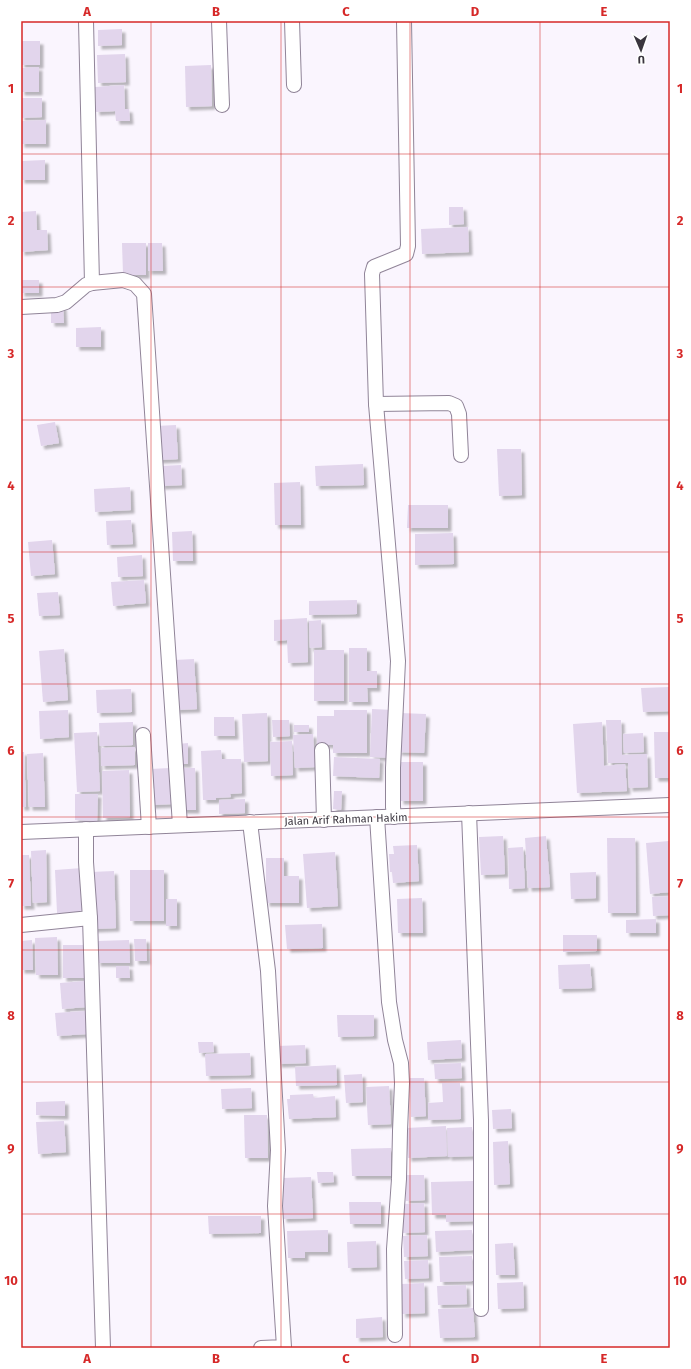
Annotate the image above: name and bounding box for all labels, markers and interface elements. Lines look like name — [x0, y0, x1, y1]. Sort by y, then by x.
text: A — [82, 4, 91, 19]
text: B — [212, 4, 220, 19]
text: C — [342, 4, 350, 19]
text: D — [471, 4, 480, 19]
text: E — [601, 4, 608, 19]
north arrow — [621, 30, 661, 70]
text: U — [638, 53, 645, 66]
text: 1 — [8, 81, 14, 96]
text: 1 — [677, 81, 683, 96]
text: 2 — [8, 213, 15, 228]
text: 2 — [677, 213, 684, 228]
text: 3 — [7, 346, 15, 361]
text: 3 — [676, 346, 684, 361]
text: 4 — [7, 478, 15, 493]
text: 4 — [676, 478, 684, 493]
text: 5 — [8, 611, 15, 626]
text: 5 — [677, 611, 684, 626]
text: 6 — [7, 743, 15, 758]
text: 6 — [676, 743, 684, 758]
street label: Jalan Arif Rahman Hakim — [284, 811, 408, 828]
text: 7 — [8, 876, 14, 891]
text: 7 — [677, 876, 683, 891]
text: 8 — [7, 1008, 15, 1023]
text: 8 — [676, 1008, 684, 1023]
text: 9 — [7, 1141, 15, 1156]
text: 9 — [676, 1141, 684, 1156]
text: 10 — [4, 1273, 18, 1288]
text: 10 — [673, 1273, 687, 1288]
text: A — [82, 1351, 91, 1366]
text: B — [212, 1351, 220, 1366]
text: C — [342, 1351, 350, 1366]
text: D — [471, 1351, 480, 1366]
text: E — [601, 1351, 608, 1366]

